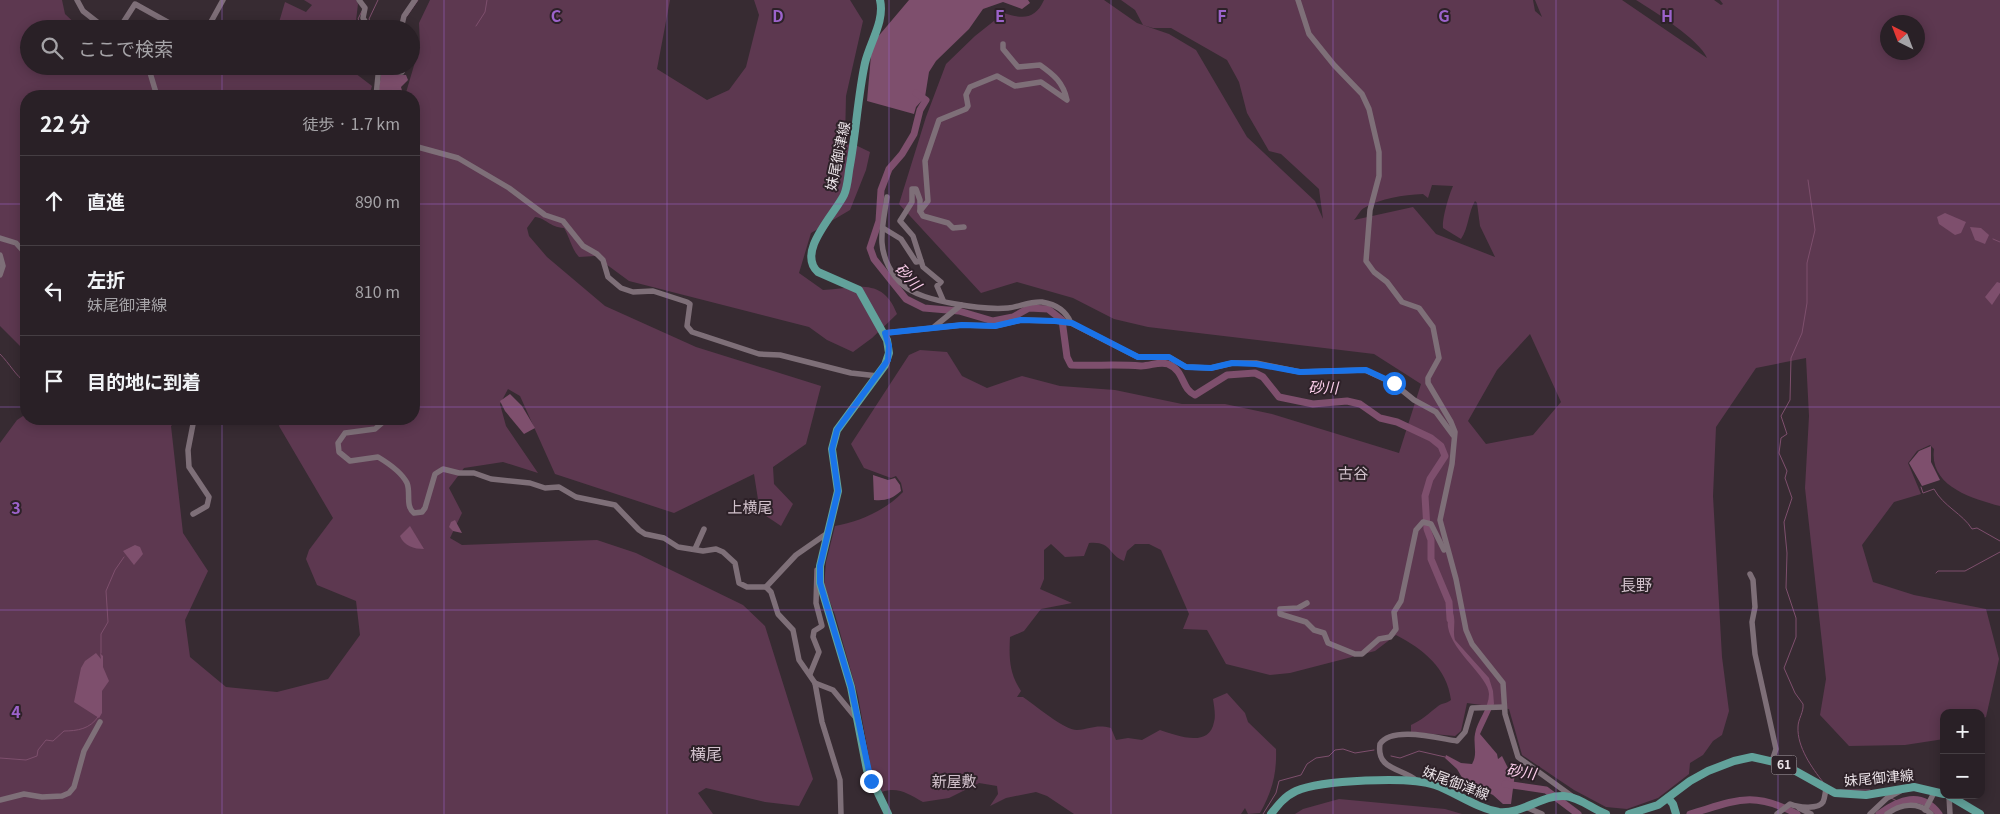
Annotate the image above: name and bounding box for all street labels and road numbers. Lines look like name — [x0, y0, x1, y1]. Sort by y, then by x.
street label: 妹尾御津線 — [820, 119, 854, 192]
road number: 61 — [1772, 756, 1796, 774]
street label: 妹尾御津線 — [1420, 760, 1493, 804]
street label: 妹尾御津線 — [1843, 764, 1915, 790]

